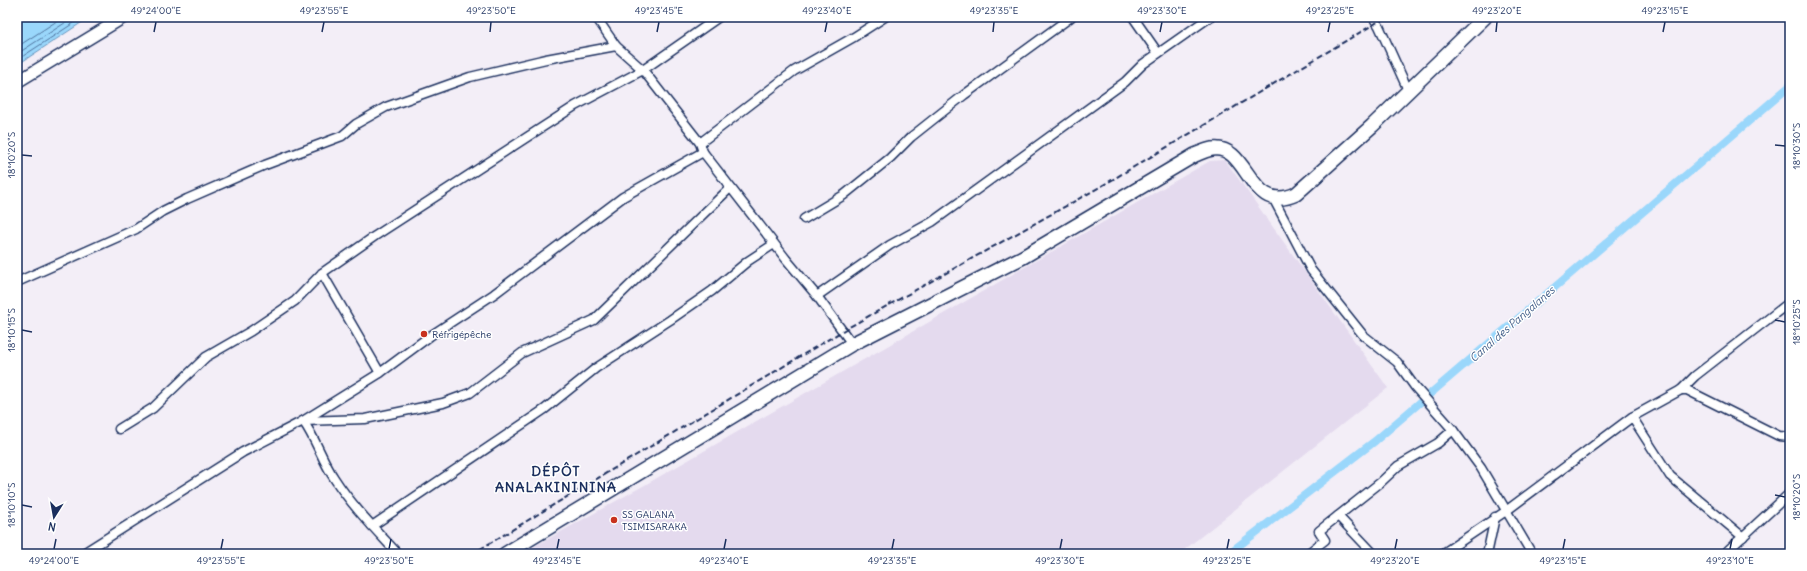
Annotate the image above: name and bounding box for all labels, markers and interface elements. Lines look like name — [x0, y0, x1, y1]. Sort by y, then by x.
text: 49°24'00"E — [131, 4, 181, 17]
text: 49°23'55"E — [300, 4, 348, 17]
text: 49°23'50"E — [466, 4, 516, 17]
text: 49°23'45"E — [635, 4, 683, 17]
text: 49°23'40"E — [802, 4, 852, 17]
text: 49°23'35"E — [970, 4, 1018, 17]
text: 49°23'30"E — [1137, 4, 1187, 17]
text: 49°23'25"E — [1306, 4, 1354, 17]
text: 49°23'20"E — [1472, 4, 1522, 17]
text: 49°23'15"E — [1642, 4, 1689, 17]
text: 18°10'30"S — [1790, 122, 1803, 169]
text: 18°10'20"S — [5, 131, 18, 178]
water label: Canal des Pangalanes — [1466, 282, 1558, 365]
text: 18°10'25"S — [1790, 299, 1803, 345]
text: 18°10'15"S — [5, 307, 18, 352]
place label: Réfrigépêche — [432, 328, 491, 341]
marker: Réfrigépêche — [419, 329, 429, 339]
district label: DÉPÔT ANALAKINININA — [495, 461, 617, 496]
text: 18°10'20"S — [1790, 473, 1803, 520]
text: 18°10'10"S — [5, 482, 18, 528]
north arrow — [34, 497, 74, 537]
place label: SS GALANA TSIMISARAKA — [622, 508, 688, 533]
marker: SS GALANA TSIMISARAKA — [609, 515, 619, 525]
text: N — [47, 519, 57, 534]
text: 49°24'00"E — [29, 554, 79, 567]
text: 49°23'55"E — [197, 554, 245, 567]
text: 49°23'50"E — [364, 554, 414, 567]
text: 49°23'45"E — [533, 554, 581, 567]
text: 49°23'40"E — [699, 554, 749, 567]
text: 49°23'35"E — [868, 554, 916, 567]
text: 49°23'30"E — [1035, 554, 1085, 567]
text: 49°23'25"E — [1203, 554, 1251, 567]
text: 49°23'20"E — [1370, 554, 1420, 567]
text: 49°23'15"E — [1540, 554, 1587, 567]
text: 49°23'10"E — [1706, 554, 1754, 567]

